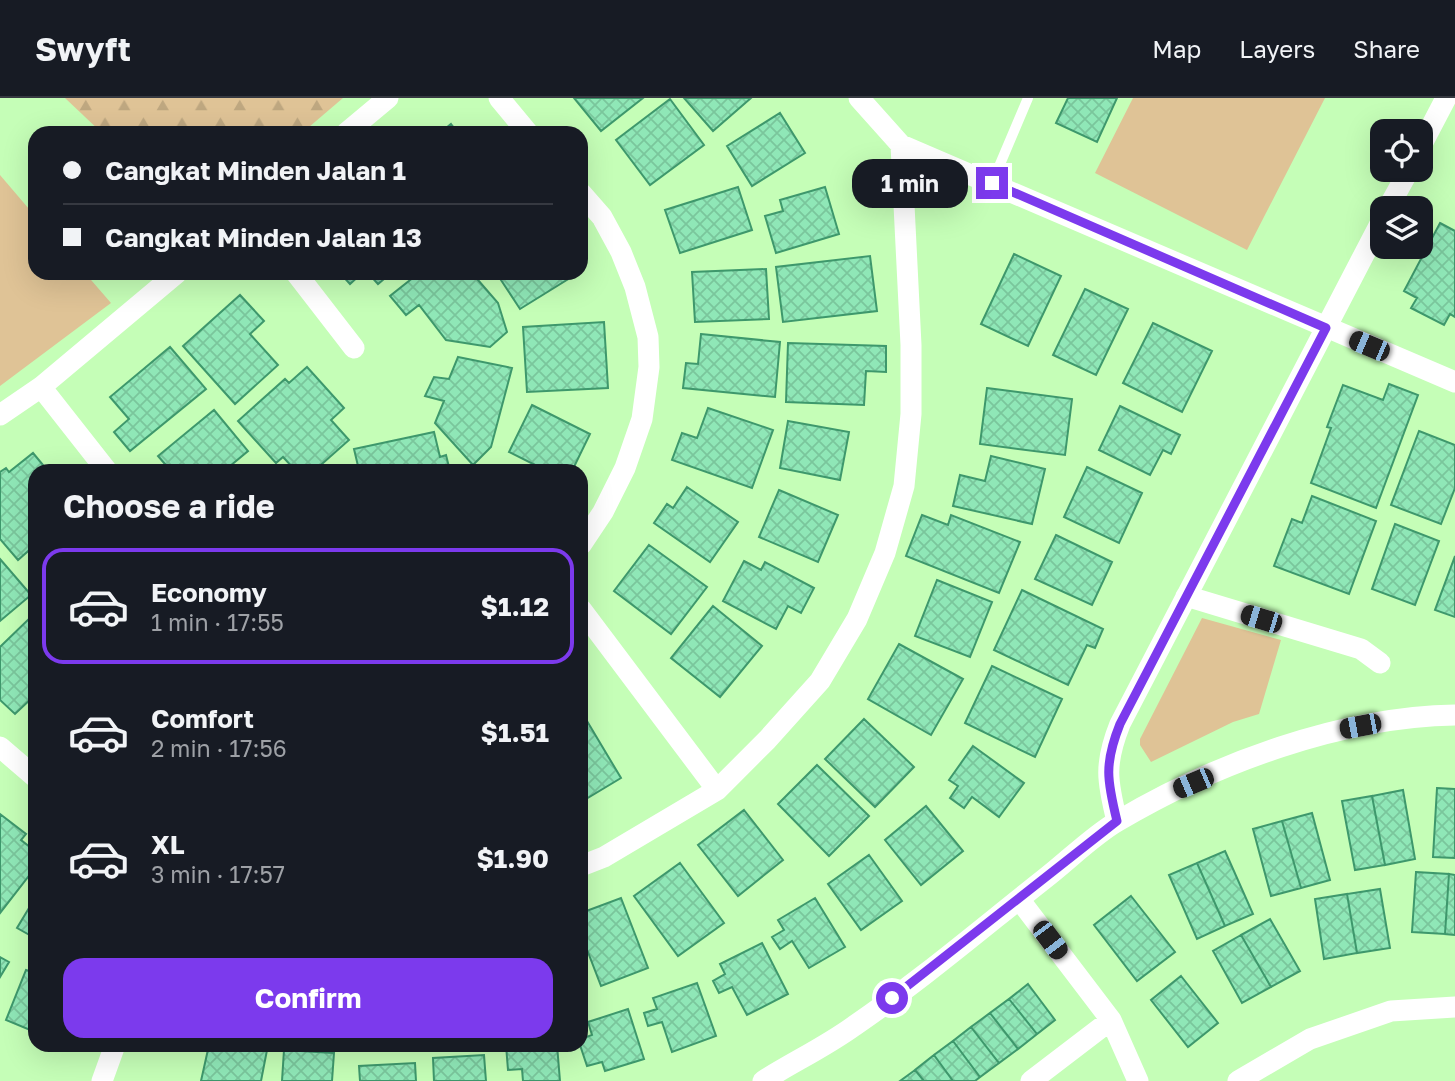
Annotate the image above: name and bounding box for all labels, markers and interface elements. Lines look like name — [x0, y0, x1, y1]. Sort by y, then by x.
text: Swyft — [35, 29, 131, 68]
text: Map — [1152, 34, 1201, 63]
text: Layers — [1239, 34, 1315, 63]
text: Share — [1353, 34, 1420, 63]
map controls — [1370, 119, 1433, 259]
button: locate — [1370, 119, 1433, 182]
text: Cangkat Minden Jalan 1 — [105, 155, 406, 186]
callout: 1 min — [852, 158, 968, 208]
route end — [976, 167, 1008, 199]
text: 1 min — [881, 169, 939, 197]
button: layers — [1370, 196, 1433, 259]
text: Cangkat Minden Jalan 13 — [105, 222, 422, 253]
car — [1346, 328, 1393, 364]
text: Choose a ride — [63, 487, 275, 525]
icon: car — [67, 575, 130, 638]
text: Economy — [151, 577, 267, 608]
text: $1.12 — [481, 591, 549, 622]
car — [1238, 603, 1285, 635]
text: 1 min · 17:55 — [151, 608, 284, 636]
icon: car — [67, 701, 130, 764]
text: Comfort — [151, 703, 254, 734]
car — [1338, 712, 1383, 740]
text: $1.51 — [481, 717, 549, 748]
text: 2 min · 17:56 — [151, 734, 287, 762]
car — [1170, 765, 1217, 801]
icon: car — [67, 827, 130, 890]
text: XL — [151, 829, 185, 860]
text: $1.90 — [476, 843, 549, 874]
text: 3 min · 17:57 — [151, 860, 285, 888]
car — [1029, 917, 1072, 963]
button: Confirm — [63, 958, 553, 1038]
route start — [876, 982, 908, 1014]

